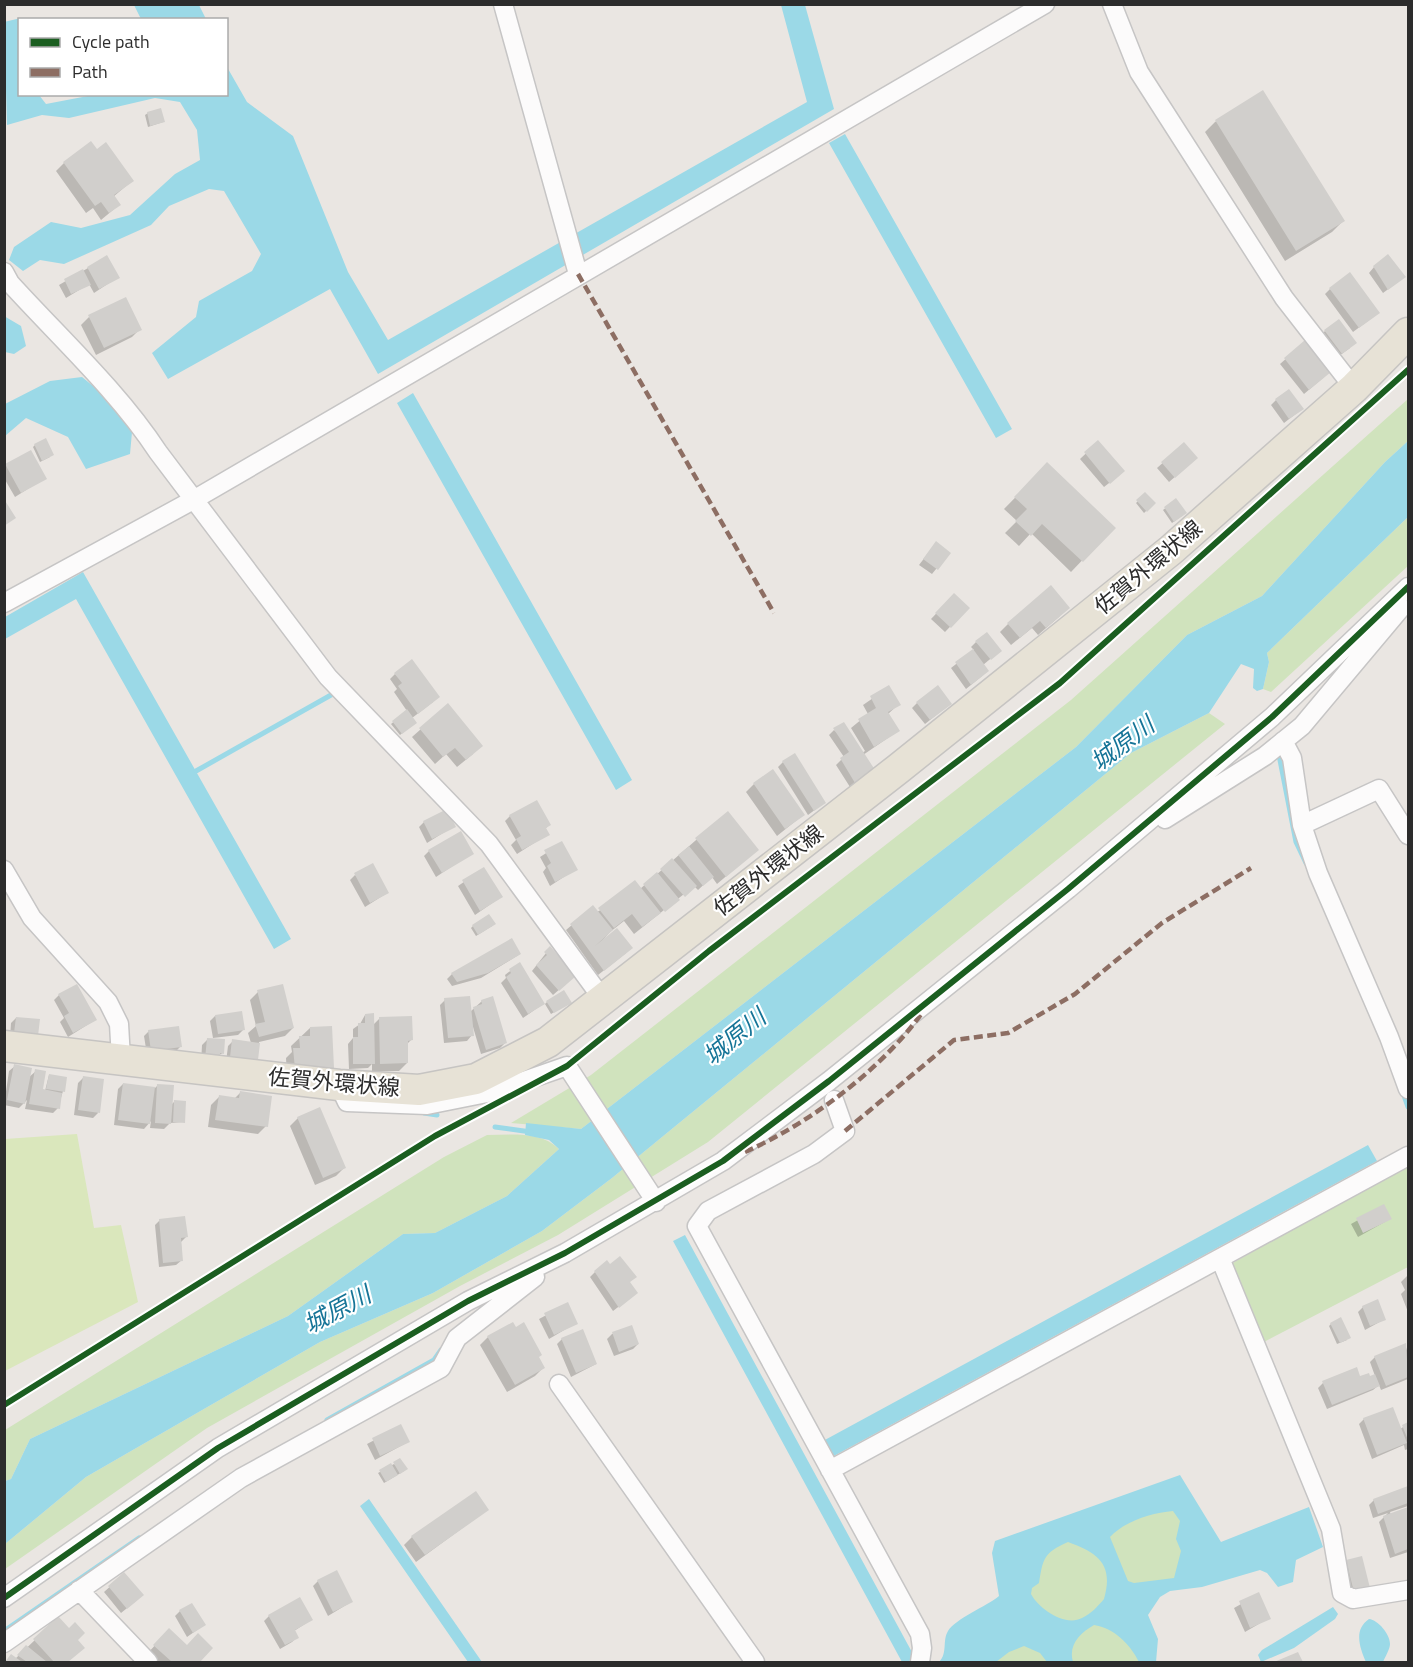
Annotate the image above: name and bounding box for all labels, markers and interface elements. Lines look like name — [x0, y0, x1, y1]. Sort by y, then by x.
legend — [18, 18, 228, 96]
text: Cycle path — [72, 28, 150, 55]
text: Path — [72, 58, 108, 85]
street label: 佐賀外環状線 — [1087, 512, 1209, 622]
water label: 城原川 — [1082, 705, 1164, 779]
street label: 佐賀外環状線 — [706, 816, 830, 924]
water label: 城原川 — [695, 997, 776, 1073]
street label: 佐賀外環状線 — [267, 1059, 401, 1105]
water label: 城原川 — [297, 1275, 380, 1342]

